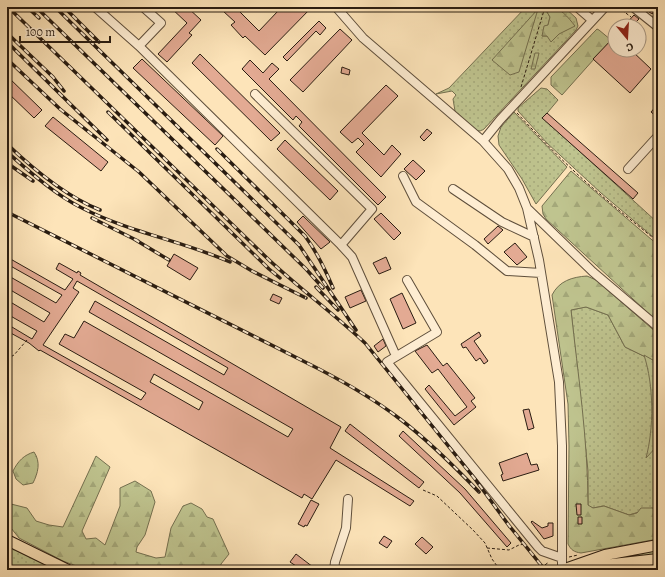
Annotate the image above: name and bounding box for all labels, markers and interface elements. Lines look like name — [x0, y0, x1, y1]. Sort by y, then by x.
scale bar — [20, 18, 110, 44]
north arrow — [607, 18, 647, 58]
text: 100 m — [26, 24, 55, 40]
text: С — [624, 39, 635, 55]

